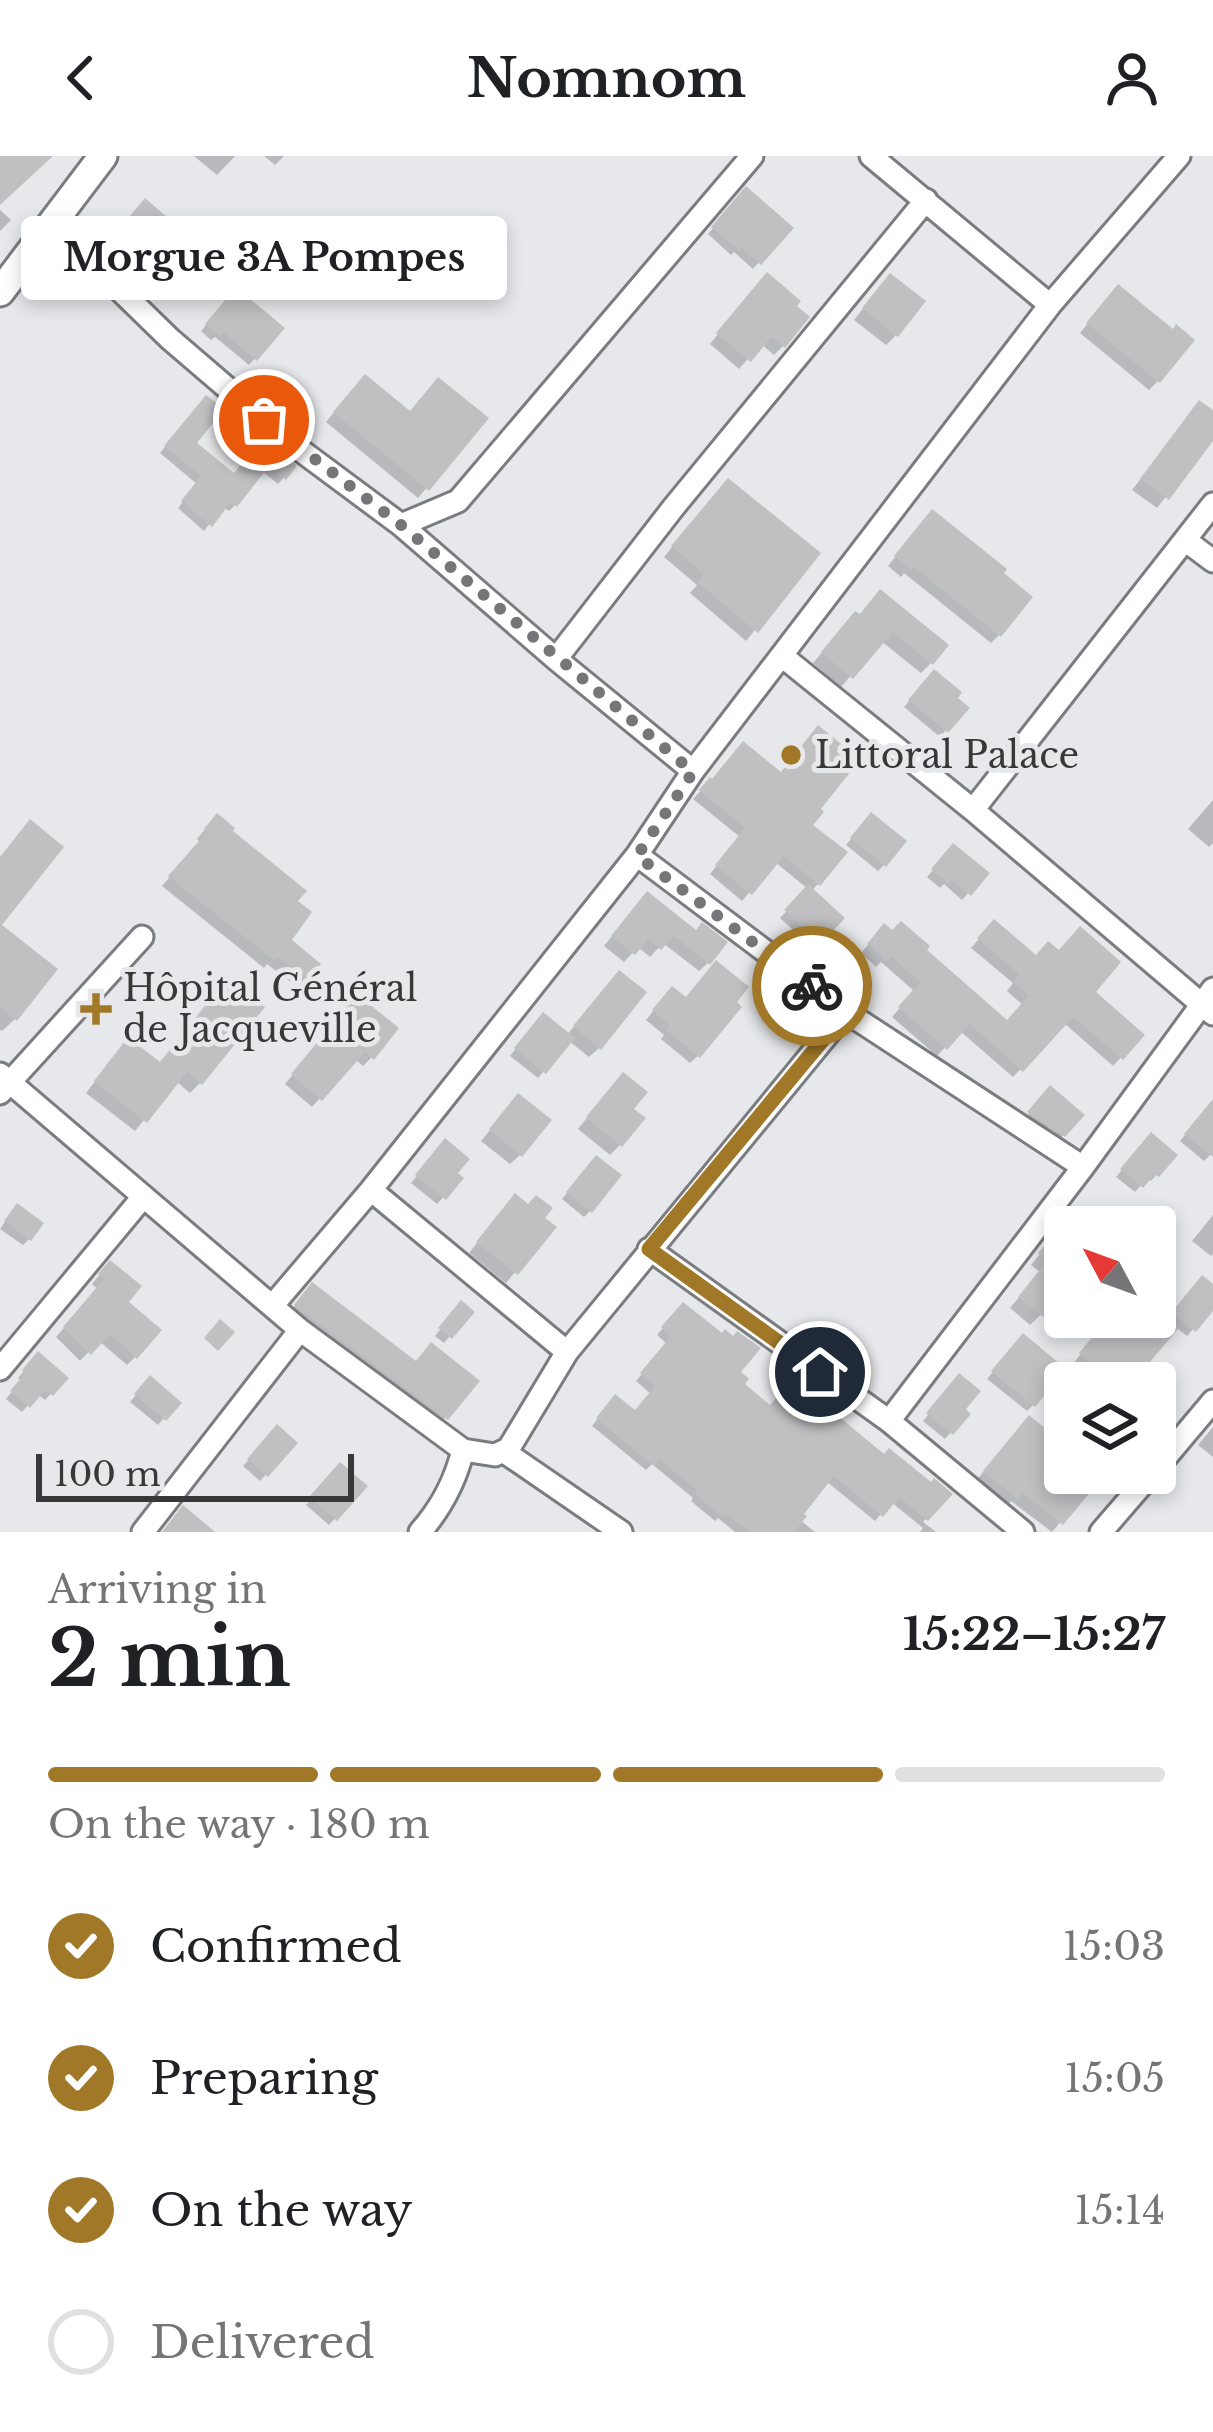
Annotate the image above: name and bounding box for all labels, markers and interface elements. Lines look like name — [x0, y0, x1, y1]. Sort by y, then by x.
icon: back — [48, 45, 114, 111]
text: Nomnom — [467, 45, 746, 112]
icon: person — [1099, 45, 1165, 111]
callout: Morgue 3A Pompes — [21, 216, 507, 300]
text: Morgue 3A Pompes — [63, 233, 465, 282]
pin — [213, 369, 315, 471]
icon: bag — [231, 387, 297, 453]
place label: Littoral Palace — [815, 733, 1079, 778]
marker: Littoral Palace — [778, 742, 804, 768]
courier — [752, 926, 872, 1046]
icon: bike — [779, 953, 845, 1019]
place label: Hôpital Général de Jacqueville — [123, 966, 417, 1052]
marker: Hôpital Général de Jacqueville — [80, 993, 112, 1025]
north arrow — [1044, 1206, 1176, 1338]
map controls — [1044, 1206, 1176, 1494]
pin — [769, 1321, 871, 1423]
icon: home — [787, 1339, 853, 1405]
button: layers — [1044, 1362, 1176, 1494]
scale bar — [36, 1448, 354, 1501]
text: 100 m — [54, 1454, 161, 1495]
text: Arriving in — [48, 1565, 267, 1614]
text: 15:22–15:27 — [903, 1606, 1165, 1662]
text: 2 min — [48, 1610, 291, 1707]
text: On the way · 180 m — [48, 1800, 430, 1849]
icon: check — [48, 1913, 114, 1979]
text: Confirmed — [150, 1918, 402, 1974]
text: 15:03 — [1062, 1922, 1165, 1971]
icon: check — [48, 2045, 114, 2111]
text: Preparing — [150, 2050, 378, 2106]
text: 15:05 — [1064, 2054, 1165, 2103]
icon: check — [48, 2177, 114, 2243]
text: On the way — [150, 2182, 413, 2238]
text: 15:14 — [1074, 2186, 1165, 2235]
text: Delivered — [150, 2314, 375, 2370]

